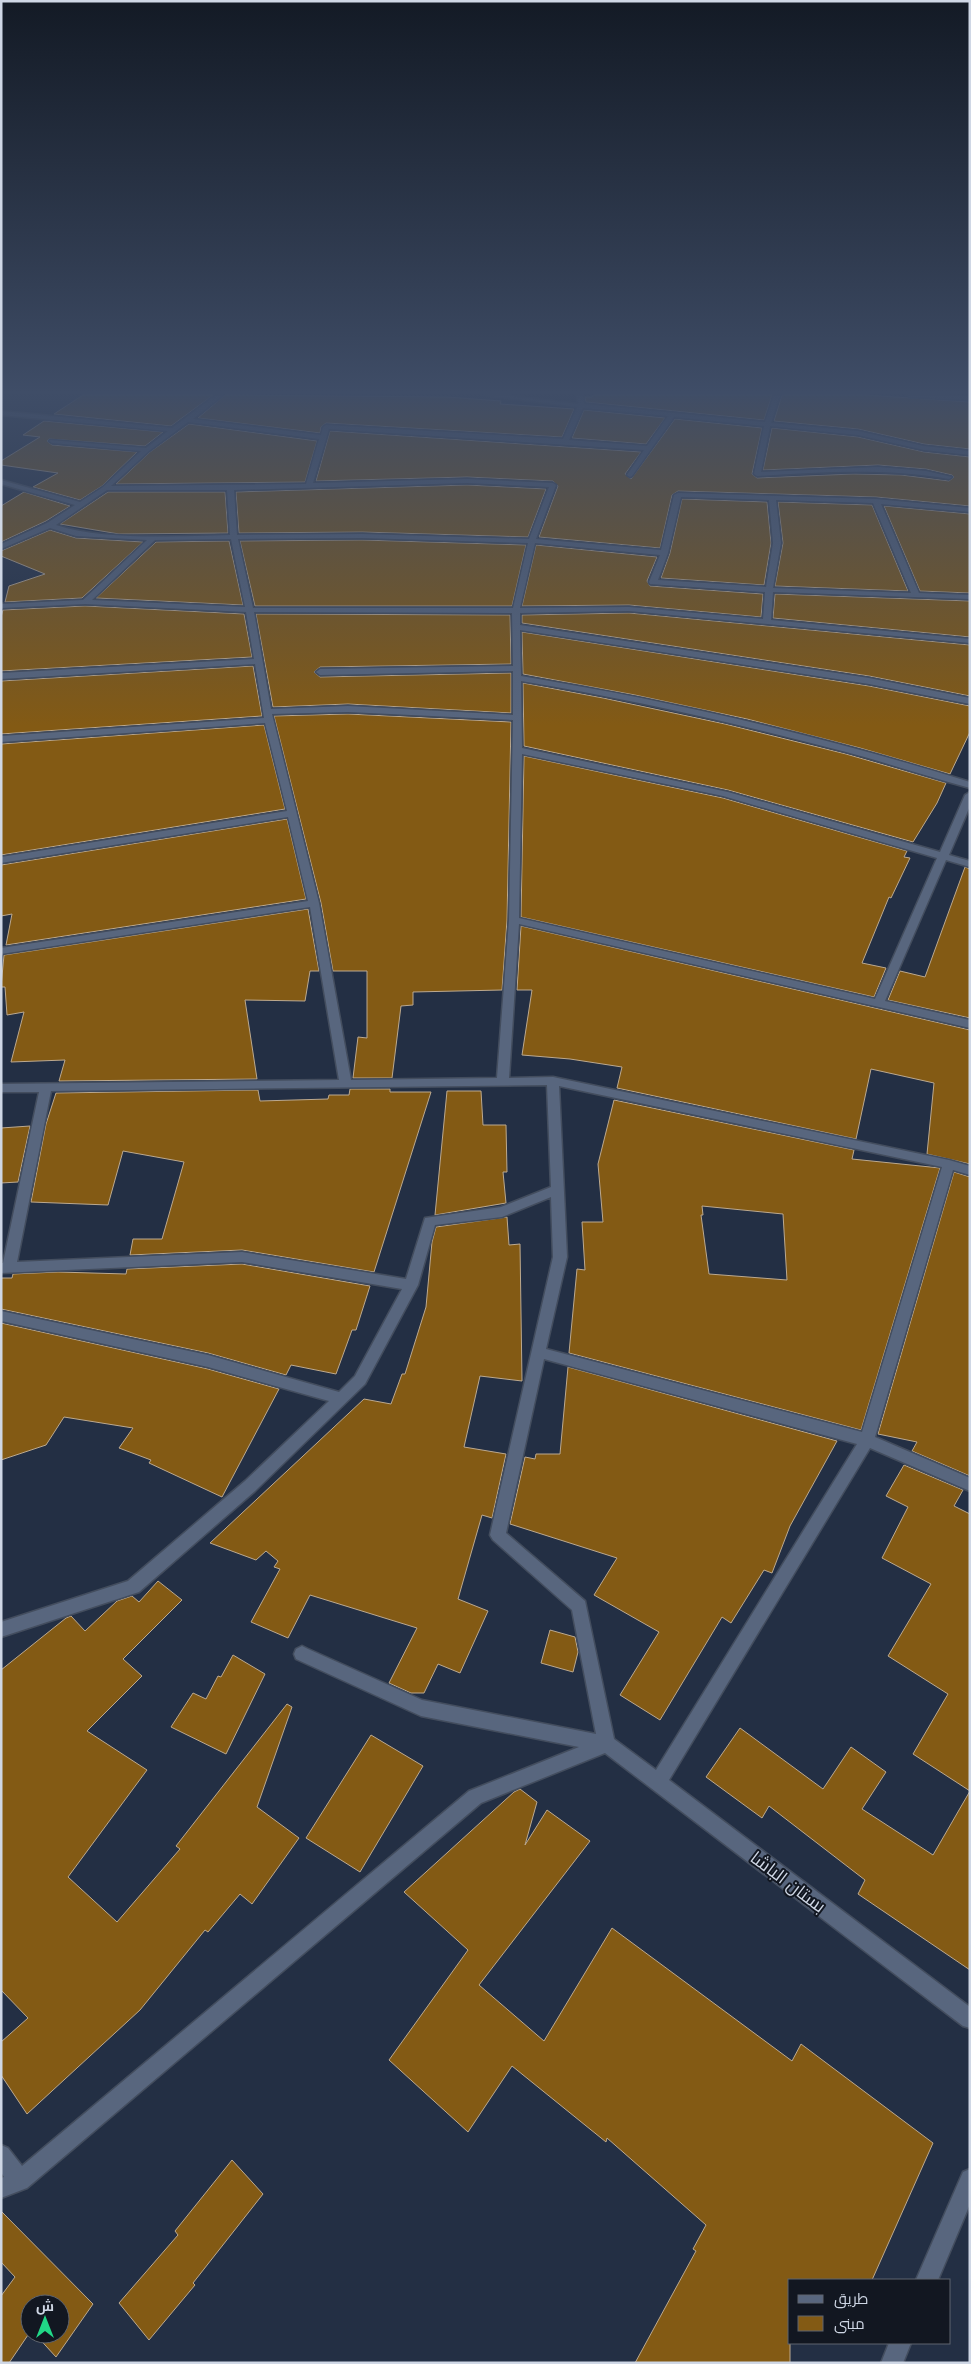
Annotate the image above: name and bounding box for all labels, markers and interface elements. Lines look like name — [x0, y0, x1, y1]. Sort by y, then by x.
street label: بستان الباشا — [746, 1847, 829, 1917]
legend — [788, 2279, 951, 2344]
text: طريق — [834, 2290, 868, 2309]
north arrow — [20, 2294, 70, 2344]
text: ش — [36, 2298, 54, 2315]
text: مبنى — [834, 2315, 865, 2334]

